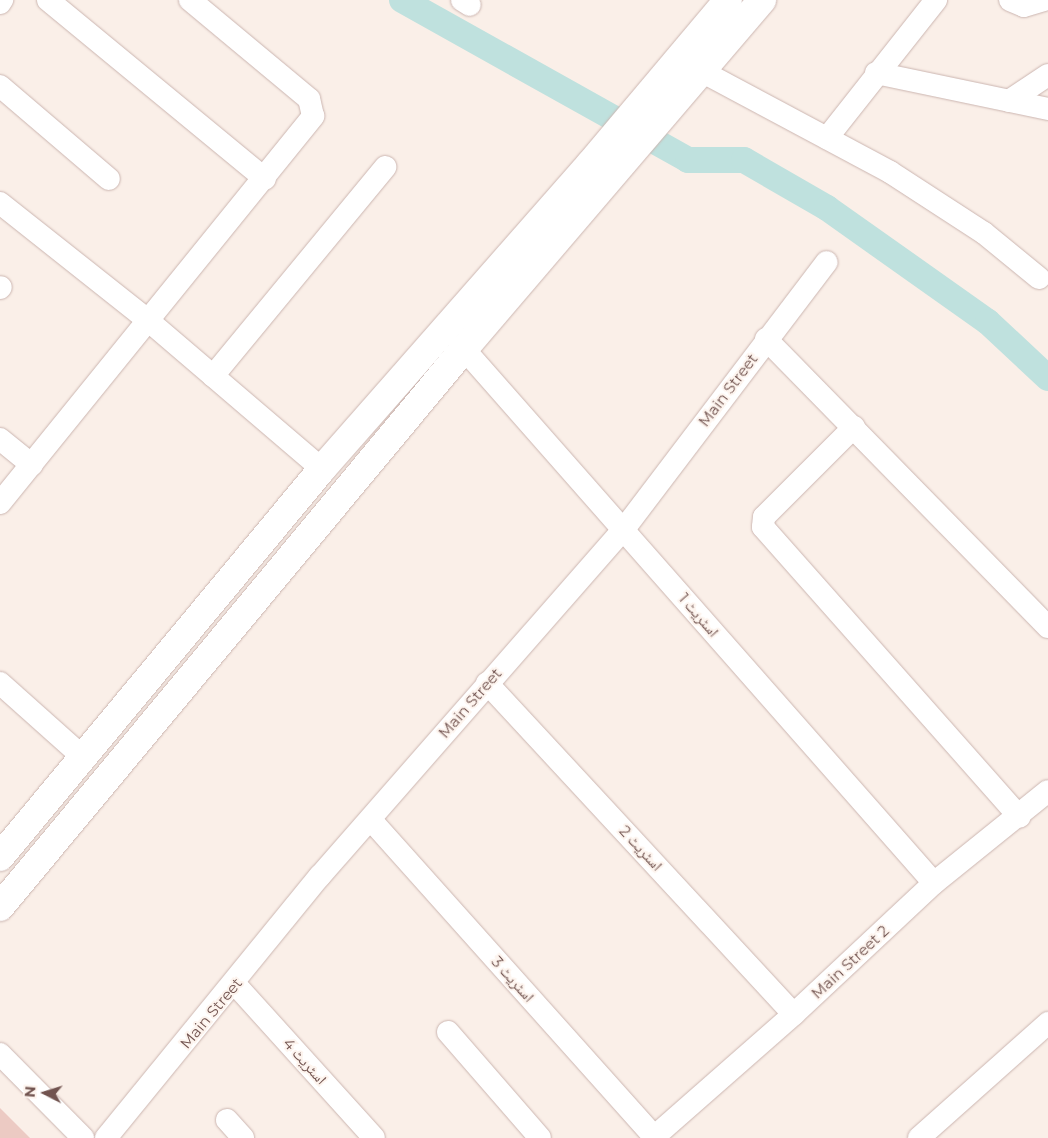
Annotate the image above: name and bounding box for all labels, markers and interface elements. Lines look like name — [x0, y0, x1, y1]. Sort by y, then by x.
street label: Main Street — [695, 350, 761, 430]
street label: اسٹریٹ 1 — [675, 590, 723, 640]
street label: Main Street — [435, 664, 505, 742]
street label: اسٹریٹ 2 — [616, 822, 666, 874]
street label: Main Street 2 — [808, 922, 892, 1002]
street label: اسٹریٹ 3 — [488, 953, 538, 1005]
street label: Main Street — [176, 974, 246, 1052]
street label: اسٹریٹ 4 — [280, 1034, 330, 1088]
north arrow — [20, 1068, 70, 1118]
text: N — [21, 1085, 40, 1098]

